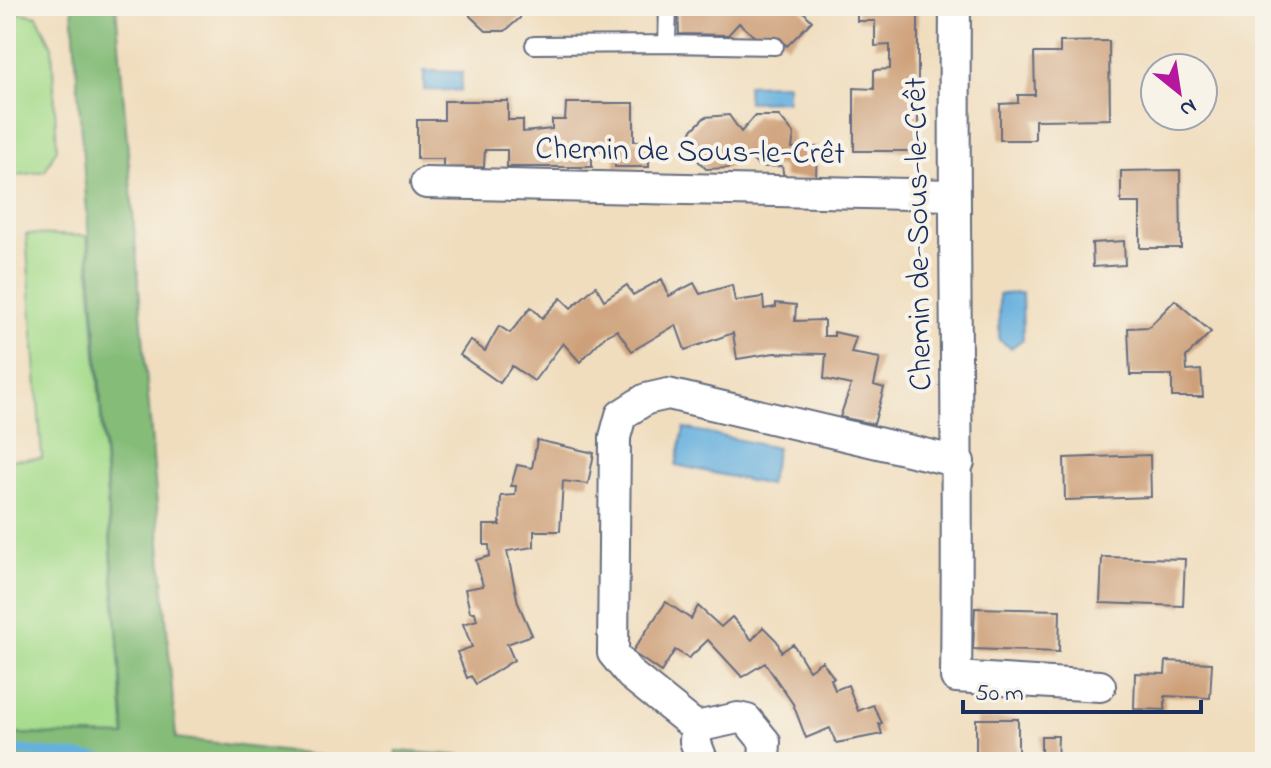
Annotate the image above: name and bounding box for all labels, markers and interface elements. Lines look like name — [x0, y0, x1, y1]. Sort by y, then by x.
north arrow — [1139, 52, 1219, 132]
street label: Chemin de-Sous-le-Crêt — [894, 76, 946, 391]
text: N — [1173, 89, 1202, 124]
street label: Chemin de Sous-le-Crêt — [535, 127, 846, 179]
scale bar — [963, 664, 1201, 714]
text: 50 m — [975, 677, 1024, 712]

